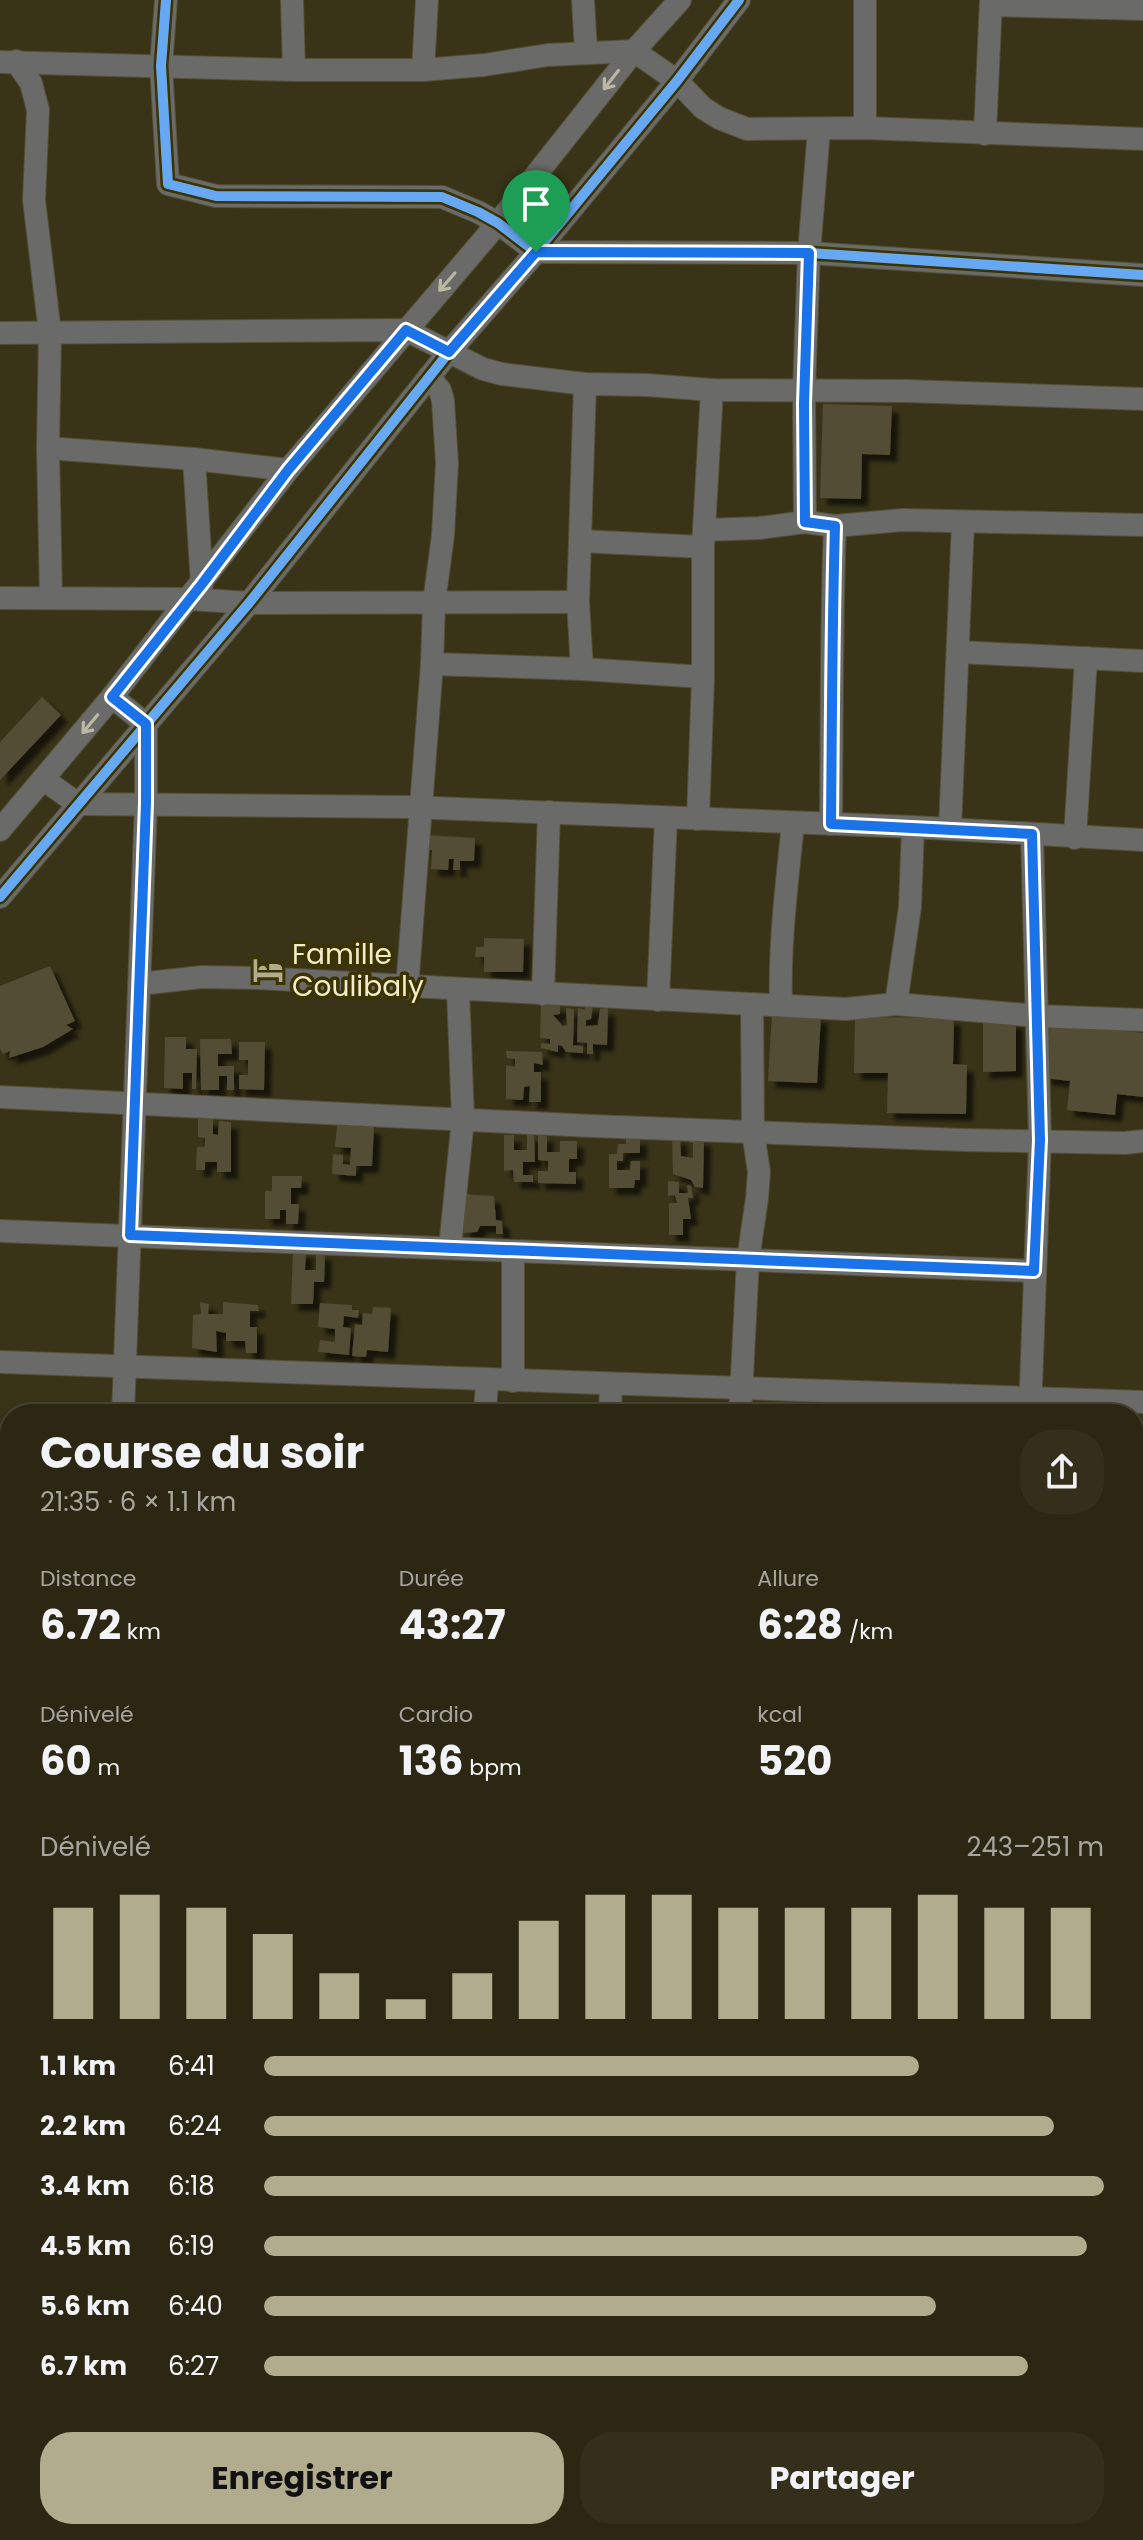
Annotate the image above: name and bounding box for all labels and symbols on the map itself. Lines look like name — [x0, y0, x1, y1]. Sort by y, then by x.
one-way arrow — [602, 69, 619, 90]
pin — [502, 170, 570, 252]
one-way arrow — [438, 272, 456, 292]
one-way arrow — [81, 713, 99, 733]
place label: Famille Coulibaly — [292, 935, 424, 1006]
hotel icon: Famille Coulibaly — [251, 953, 285, 987]

